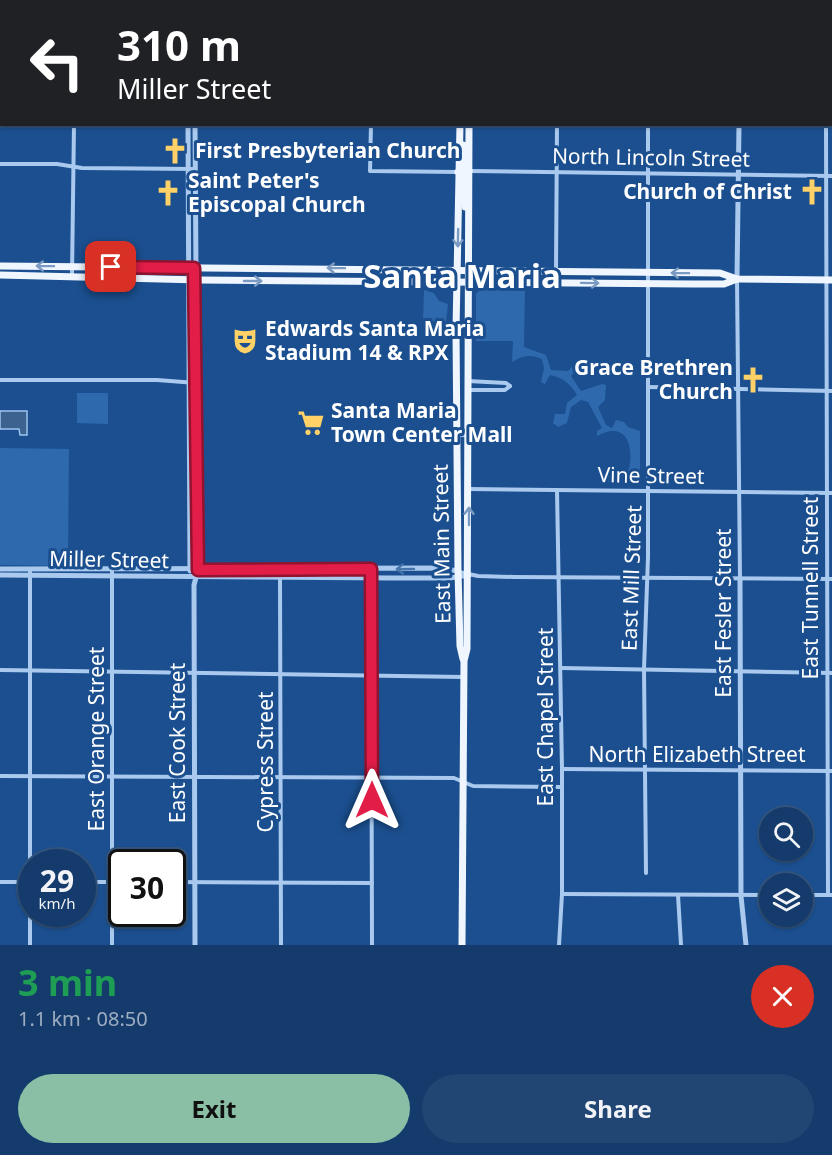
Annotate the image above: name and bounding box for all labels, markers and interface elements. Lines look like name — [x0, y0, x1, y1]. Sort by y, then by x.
text: 310 m — [117, 16, 241, 73]
icon: left — [18, 24, 96, 102]
text: Miller Street — [117, 70, 271, 107]
church icon: First Presbyterian Church — [160, 136, 190, 166]
place label: First Presbyterian Church — [195, 136, 460, 164]
street label: North Lincoln Street — [552, 141, 751, 173]
place label: Saint Peter's Episcopal Church — [188, 166, 366, 218]
place label: Church of Christ — [623, 177, 792, 205]
church icon: Church of Christ — [797, 177, 827, 207]
church icon: Saint Peter's Episcopal Church — [153, 178, 183, 208]
one-way arrow — [452, 228, 464, 248]
pin — [85, 241, 136, 292]
icon: arrive — [94, 250, 127, 283]
district label: Santa Maria — [363, 253, 561, 298]
one-way arrow — [35, 260, 55, 272]
one-way arrow — [327, 262, 347, 274]
one-way arrow — [670, 267, 690, 279]
one-way arrow — [242, 275, 262, 287]
one-way arrow — [579, 277, 599, 289]
place label: Edwards Santa Maria Stadium 14 & RPX — [265, 314, 484, 366]
theatre icon: Edwards Santa Maria Stadium 14 & RPX — [230, 326, 260, 356]
place label: Grace Brethren Church — [574, 353, 733, 405]
church icon: Grace Brethren Church — [738, 365, 768, 395]
place label: Santa Maria Town Center Mall — [331, 396, 513, 448]
supermarket icon: Santa Maria Town Center Mall — [296, 408, 326, 438]
street label: Vine Street — [597, 460, 705, 490]
street label: East Main Street — [426, 463, 456, 624]
street label: East Tunnell Street — [796, 496, 824, 679]
street label: East Mill Street — [614, 504, 648, 651]
one-way arrow — [463, 507, 475, 527]
street label: East Fesler Street — [709, 528, 737, 698]
street label: Miller Street — [49, 544, 170, 574]
one-way arrow — [396, 563, 416, 574]
street label: East Chapel Street — [531, 627, 559, 806]
street label: East Orange Street — [82, 646, 110, 831]
street label: East Cook Street — [163, 662, 191, 823]
street label: Cypress Street — [251, 691, 279, 833]
street label: North Elizabeth Street — [589, 740, 806, 768]
position arrow — [340, 768, 404, 832]
map controls — [759, 807, 813, 927]
button: search — [759, 807, 813, 861]
speed limit sign: 30 — [108, 849, 186, 927]
text: 29 — [40, 860, 74, 901]
button: layers — [759, 873, 813, 927]
text: km/h — [39, 893, 75, 913]
text: 3 min — [18, 958, 117, 1007]
button: close — [751, 965, 814, 1028]
text: 1.1 km · 08:50 — [18, 1005, 148, 1032]
button: Exit — [18, 1074, 410, 1143]
button: Share — [422, 1074, 814, 1143]

